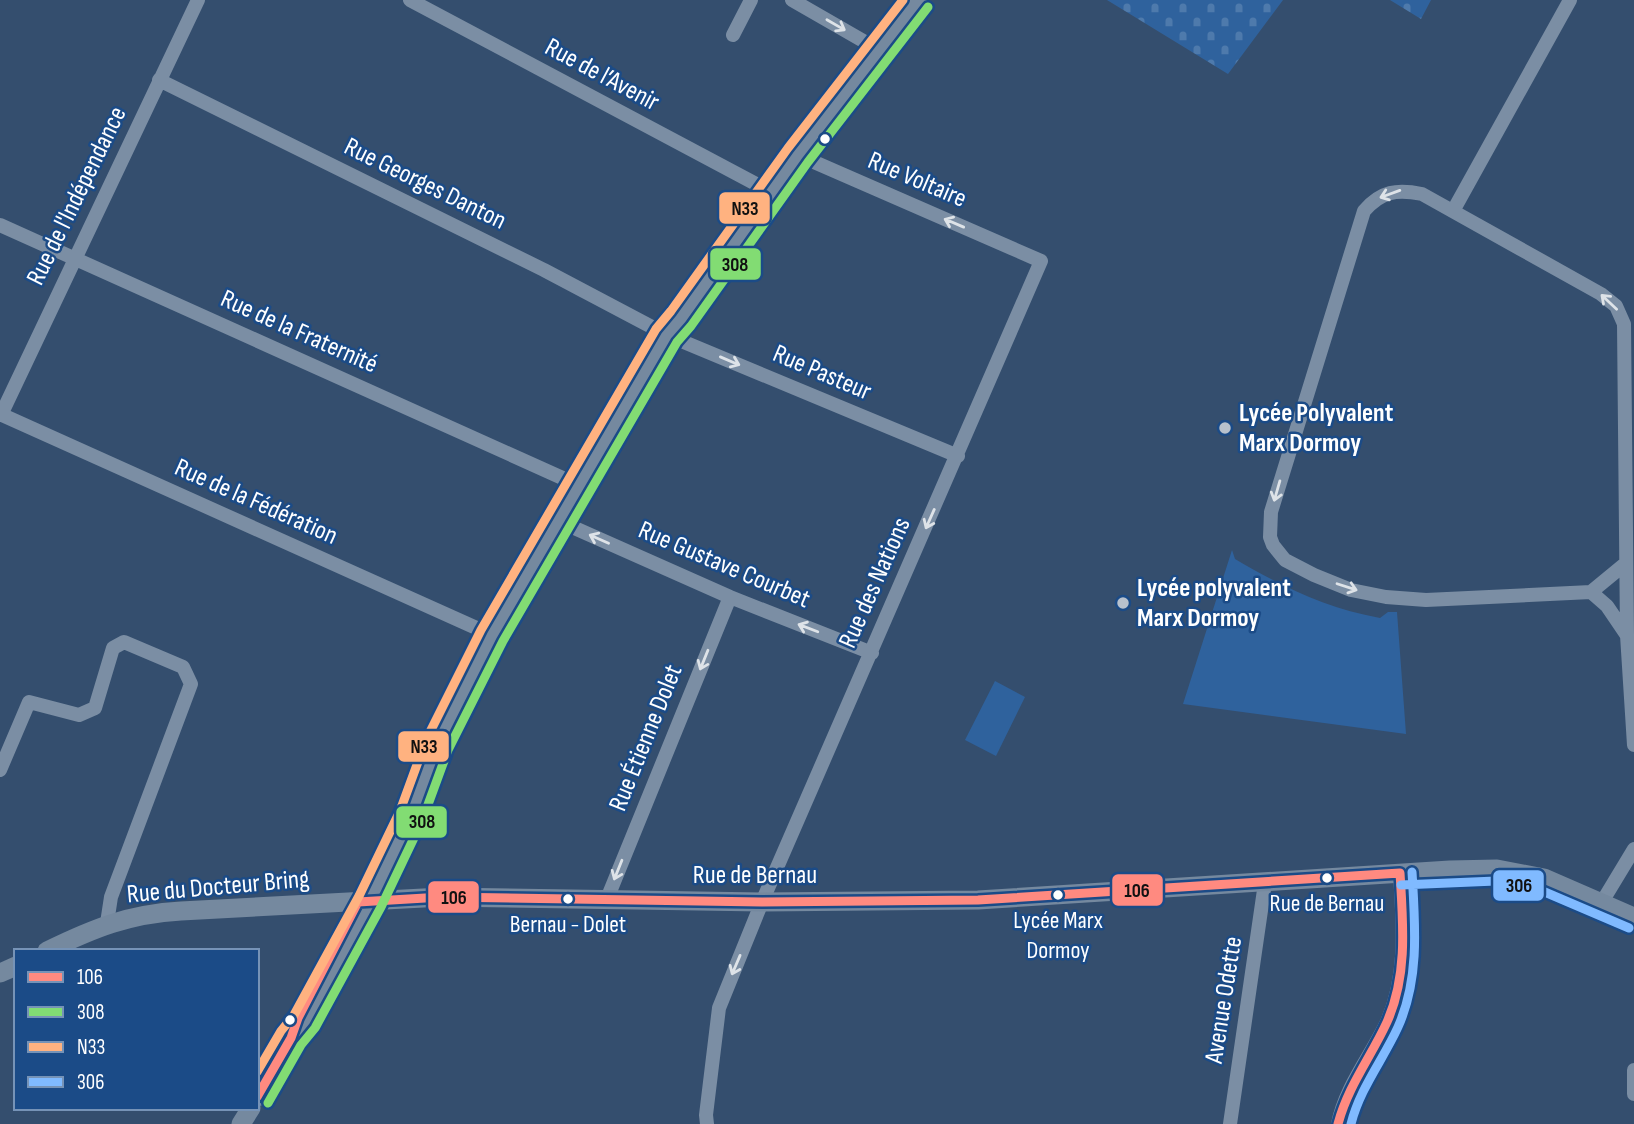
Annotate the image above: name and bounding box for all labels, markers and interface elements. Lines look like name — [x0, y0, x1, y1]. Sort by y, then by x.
one-way arrow — [825, 18, 845, 32]
street label: Rue de l’Avenir — [540, 32, 665, 118]
street label: Rue de l'Indépendance — [20, 102, 134, 290]
street label: Rue Georges Danton — [339, 131, 511, 237]
unlabelled marker — [818, 132, 832, 146]
street label: Rue Voltaire — [863, 145, 971, 215]
one-way arrow — [1380, 189, 1401, 201]
line badge: N33 — [718, 191, 771, 225]
text: N33 — [731, 198, 759, 221]
one-way arrow — [944, 216, 965, 229]
line badge: 308 — [709, 247, 762, 281]
text: 308 — [722, 254, 748, 277]
street label: Rue de la Fraternité — [216, 284, 382, 380]
one-way arrow — [1601, 294, 1619, 311]
street label: Rue Pasteur — [768, 338, 876, 408]
one-way arrow — [719, 355, 740, 368]
place label: Lycée Polyvalent Marx Dormoy — [1239, 398, 1394, 459]
marker: Lycée Polyvalent Marx Dormoy — [1217, 420, 1233, 436]
street label: Rue de la Fédération — [170, 452, 342, 552]
one-way arrow — [1269, 480, 1282, 502]
one-way arrow — [923, 507, 936, 529]
street label: Rue des Nations — [832, 513, 918, 653]
street label: Rue Gustave Courbet — [634, 515, 815, 615]
one-way arrow — [589, 532, 610, 545]
place label: Lycée polyvalent Marx Dormoy — [1137, 573, 1291, 634]
one-way arrow — [1336, 582, 1358, 595]
marker: Lycée polyvalent Marx Dormoy — [1115, 595, 1131, 611]
one-way arrow — [798, 620, 820, 633]
one-way arrow — [697, 649, 710, 670]
street label: Rue Étienne Dolet — [603, 660, 689, 816]
line badge: N33 — [397, 730, 450, 763]
text: N33 — [410, 736, 438, 759]
line badge: 308 — [395, 805, 448, 839]
text: 308 — [409, 811, 435, 834]
one-way arrow — [611, 859, 624, 881]
street label: Rue de Bernau — [693, 860, 817, 891]
street label: Rue du Docteur Bring — [125, 864, 311, 910]
line badge: 306 — [1492, 869, 1545, 902]
marker: Rue de Bernau — [1320, 871, 1334, 885]
line badge: 106 — [1111, 873, 1164, 907]
text: 306 — [1506, 875, 1532, 898]
line badge: 106 — [427, 880, 480, 914]
text: 106 — [1124, 880, 1150, 903]
text: 106 — [441, 887, 467, 910]
marker: Lycée Marx Dormoy — [1051, 888, 1065, 902]
place label: Rue de Bernau — [1270, 889, 1384, 918]
marker: Bernau - Dolet — [561, 892, 575, 906]
place label: Lycée Marx Dormoy — [1013, 906, 1103, 965]
place label: Bernau - Dolet — [510, 910, 626, 939]
street label: Avenue Odette — [1199, 934, 1249, 1067]
legend — [14, 949, 259, 1110]
one-way arrow — [729, 954, 742, 976]
text: 106 — [77, 965, 103, 990]
text: 308 — [77, 1000, 104, 1025]
unlabelled marker — [283, 1013, 297, 1027]
text: N33 — [77, 1035, 105, 1060]
text: 306 — [77, 1070, 104, 1095]

